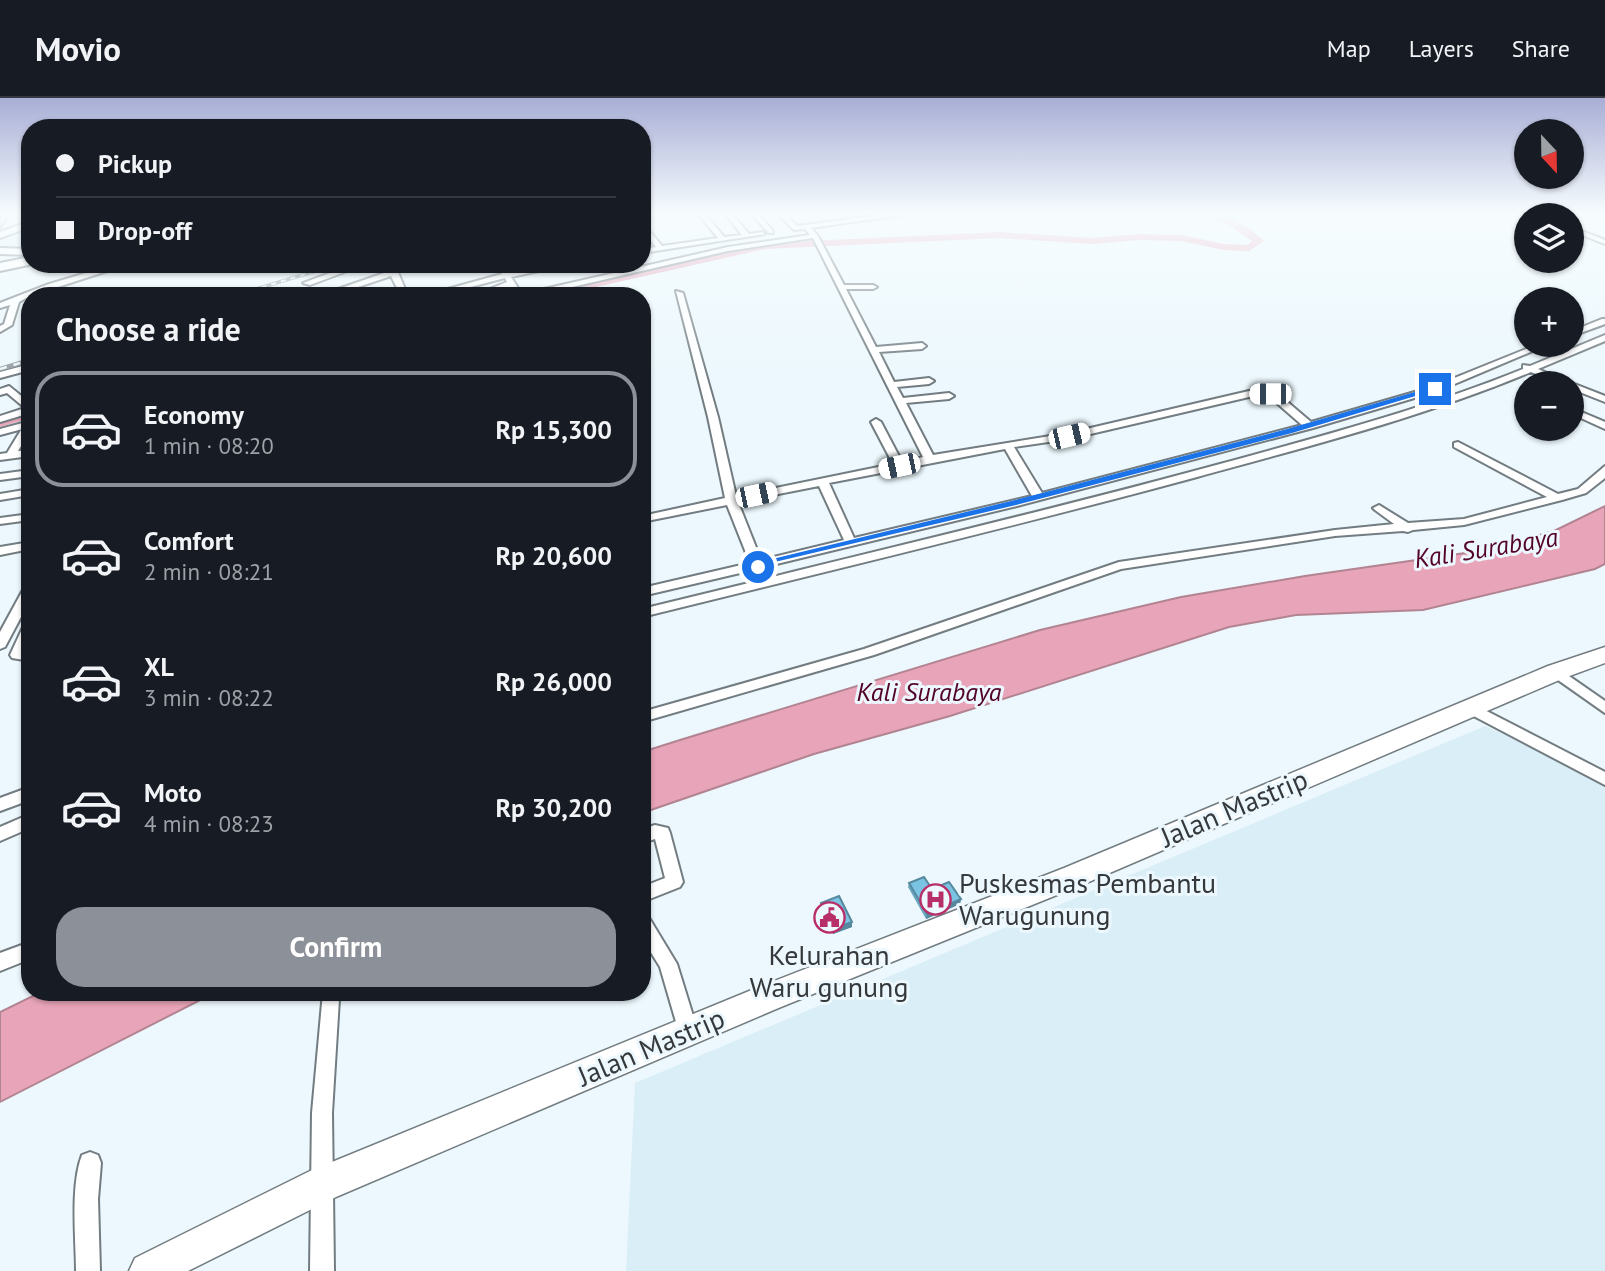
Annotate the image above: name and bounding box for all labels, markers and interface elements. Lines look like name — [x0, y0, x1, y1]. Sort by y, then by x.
text: Movio — [35, 27, 121, 70]
text: Map — [1327, 33, 1371, 64]
text: Layers — [1409, 33, 1474, 64]
text: Share — [1512, 33, 1570, 64]
north arrow — [1514, 119, 1584, 189]
map controls — [1514, 119, 1584, 441]
text: Pickup — [98, 147, 172, 180]
button: layers — [1514, 203, 1584, 273]
text: Drop-off — [98, 214, 192, 247]
button: + — [1514, 287, 1584, 357]
text: Choose a ride — [56, 308, 241, 350]
button: − — [1514, 371, 1584, 441]
route end — [1419, 373, 1451, 405]
car — [1250, 384, 1292, 405]
icon: car — [60, 398, 123, 461]
text: Economy — [144, 398, 244, 431]
text: Rp 15,300 — [495, 413, 612, 446]
car — [1047, 421, 1092, 451]
text: 1 min · 08:20 — [144, 431, 274, 460]
car — [877, 451, 922, 481]
car — [734, 480, 779, 510]
water label: Kali Surabaya — [1412, 520, 1560, 575]
icon: car — [60, 524, 123, 587]
text: Comfort — [144, 524, 234, 557]
text: Rp 20,600 — [495, 539, 612, 572]
route start — [742, 551, 774, 583]
text: 2 min · 08:21 — [144, 557, 274, 586]
icon: car — [60, 650, 123, 713]
text: XL — [144, 650, 174, 683]
text: Rp 26,000 — [495, 665, 612, 698]
water label: Kali Surabaya — [856, 675, 1002, 708]
text: 3 min · 08:22 — [144, 683, 274, 712]
street label: Jalan Mastrip — [1154, 760, 1313, 856]
icon: car — [60, 776, 123, 839]
text: Moto — [144, 776, 202, 809]
text: Rp 30,200 — [495, 791, 612, 824]
text: 4 min · 08:23 — [144, 809, 274, 838]
place label: Puskesmas Pembantu Warugunung — [959, 864, 1216, 933]
hospital icon: Puskesmas Pembantu Warugunung — [919, 882, 953, 916]
public building icon: Kelurahan Waru gunung — [812, 901, 846, 935]
button: Confirm — [56, 907, 616, 987]
place label: Kelurahan Waru gunung — [750, 936, 908, 1005]
street label: Jalan Mastrip — [571, 999, 730, 1095]

